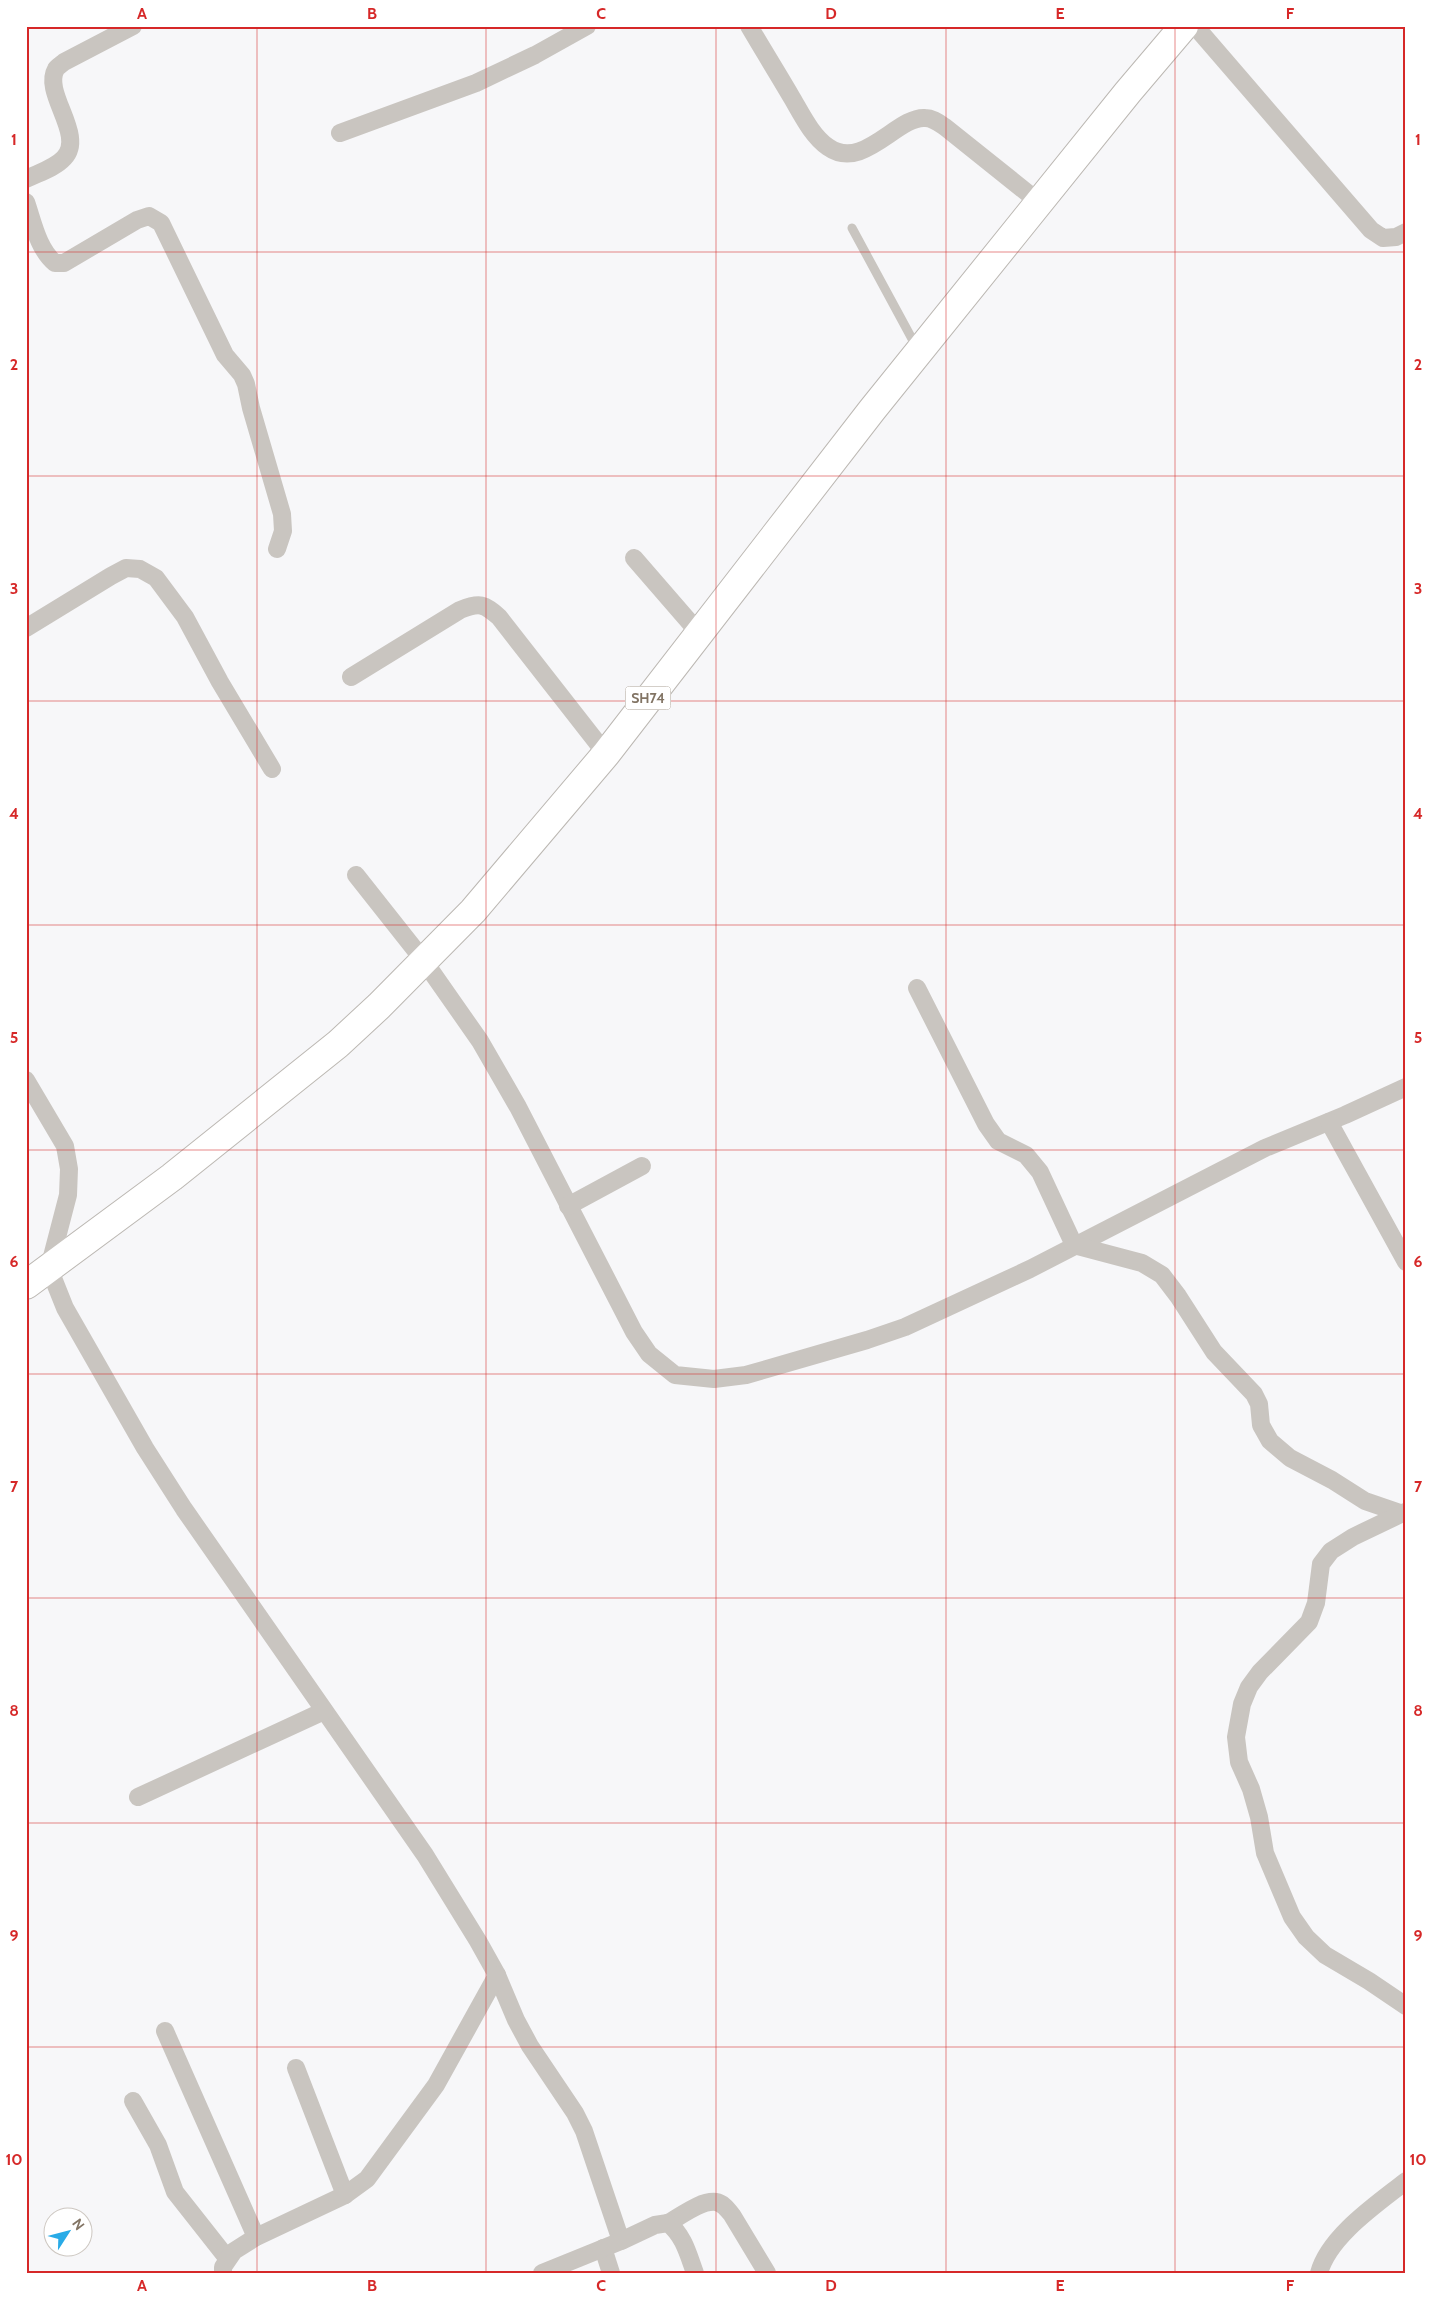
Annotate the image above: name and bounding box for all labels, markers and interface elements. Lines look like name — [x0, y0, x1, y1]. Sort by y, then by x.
text: A — [137, 4, 147, 23]
text: B — [367, 4, 377, 23]
text: C — [596, 4, 606, 23]
text: D — [825, 4, 837, 23]
text: E — [1055, 4, 1065, 23]
text: F — [1286, 4, 1295, 23]
text: 1 — [11, 130, 17, 149]
text: 1 — [1415, 130, 1421, 149]
text: 2 — [10, 355, 18, 374]
text: 2 — [1414, 355, 1422, 374]
text: 3 — [10, 579, 18, 598]
text: 3 — [1414, 579, 1422, 598]
road number: SH74 — [626, 686, 670, 710]
text: 4 — [9, 804, 19, 823]
text: 4 — [1413, 804, 1423, 823]
text: 5 — [10, 1028, 18, 1047]
text: 5 — [1414, 1028, 1422, 1047]
text: 6 — [10, 1252, 19, 1271]
text: 6 — [1414, 1252, 1423, 1271]
text: 7 — [10, 1477, 19, 1496]
text: 7 — [1414, 1477, 1423, 1496]
text: 8 — [9, 1701, 19, 1720]
text: 8 — [1413, 1701, 1423, 1720]
text: 9 — [10, 1926, 19, 1945]
text: 9 — [1414, 1926, 1423, 1945]
text: 10 — [5, 2150, 23, 2169]
text: 10 — [1409, 2150, 1427, 2169]
north arrow — [42, 2206, 92, 2256]
text: N — [68, 2215, 89, 2234]
text: A — [137, 2276, 147, 2295]
text: B — [367, 2276, 377, 2295]
text: C — [596, 2276, 606, 2295]
text: D — [825, 2276, 837, 2295]
text: E — [1055, 2276, 1065, 2295]
text: F — [1286, 2276, 1295, 2295]

